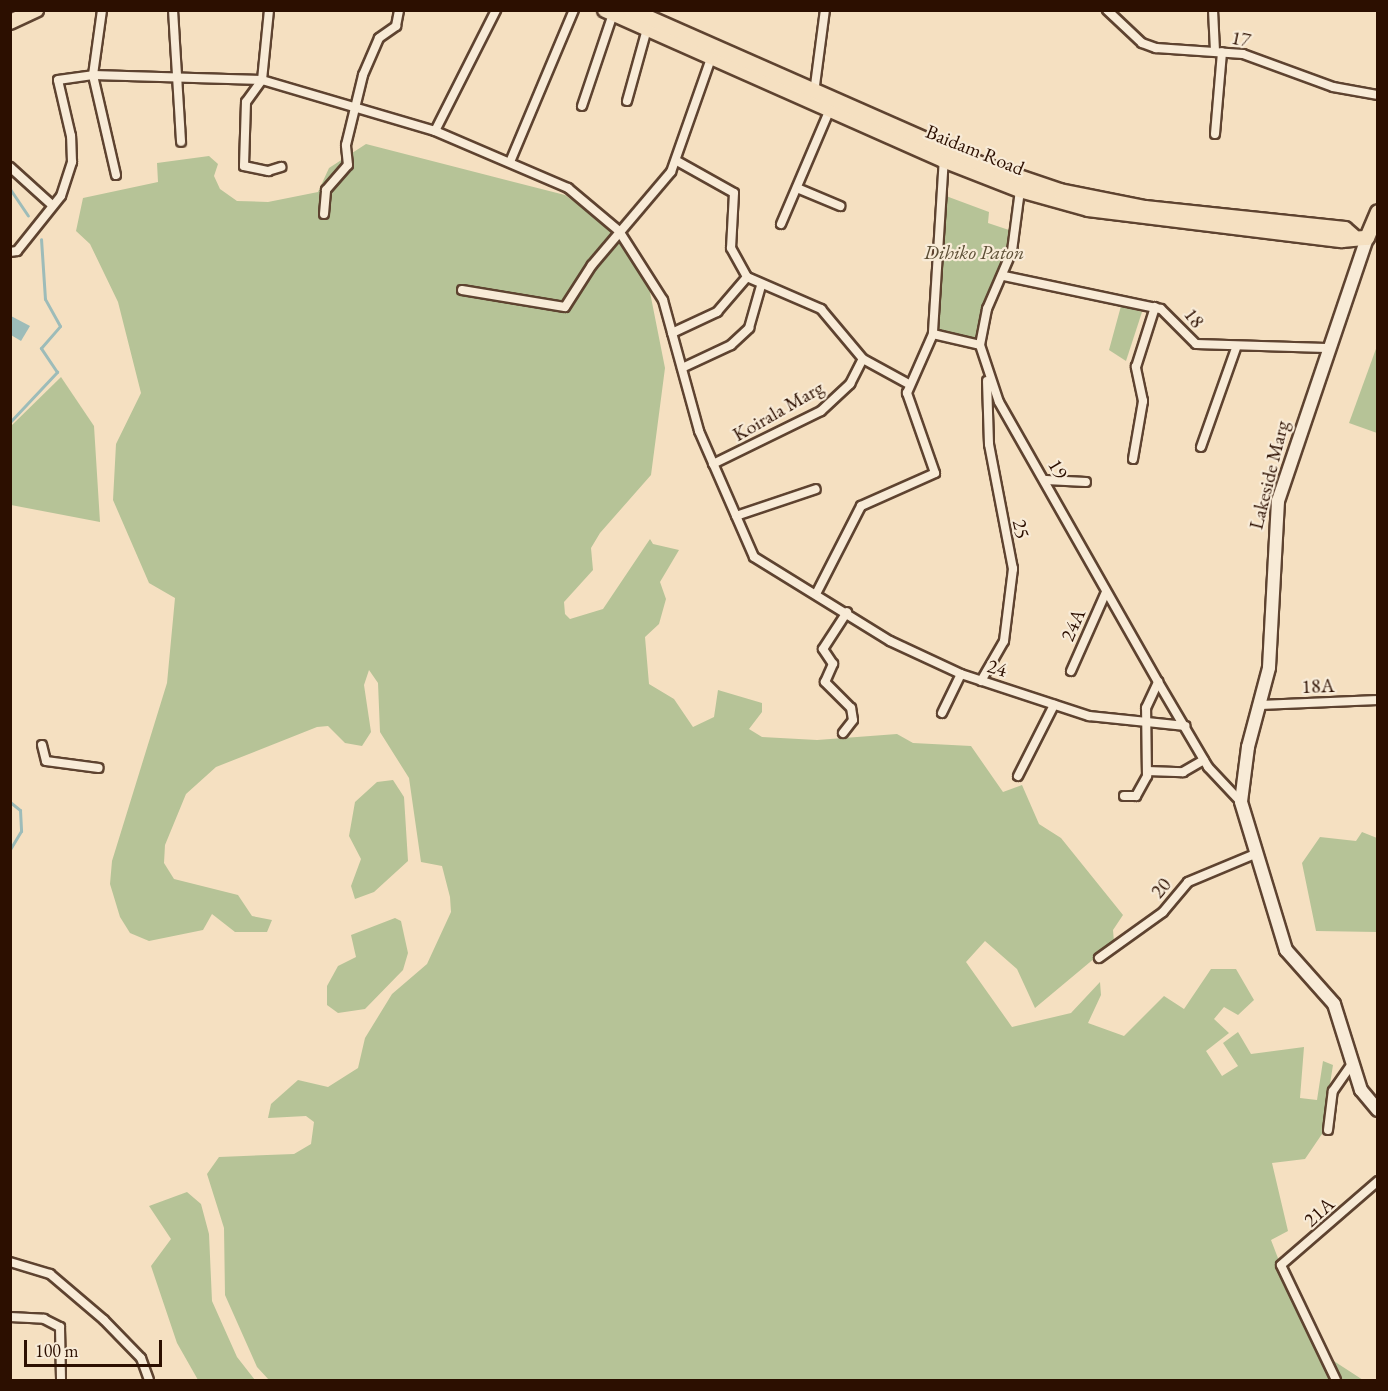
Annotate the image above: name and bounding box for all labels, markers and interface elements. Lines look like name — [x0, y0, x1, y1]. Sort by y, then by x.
street label: 17 — [1229, 25, 1253, 53]
street label: Baidam Road — [922, 119, 1028, 181]
park label: Dihiko Paton — [924, 240, 1024, 264]
street label: 18 — [1179, 303, 1209, 333]
street label: Koirala Marg — [728, 375, 828, 447]
street label: Lakeside Marg — [1244, 418, 1294, 532]
street label: 19 — [1043, 455, 1073, 483]
street label: 25 — [1007, 517, 1035, 541]
street label: 24A — [1055, 605, 1091, 645]
street label: 24 — [984, 654, 1010, 682]
street label: 18A — [1301, 673, 1335, 699]
street label: 20 — [1146, 873, 1176, 903]
street label: 21A — [1299, 1192, 1339, 1232]
scale bar — [27, 1328, 165, 1366]
text: 100 m — [35, 1339, 79, 1362]

